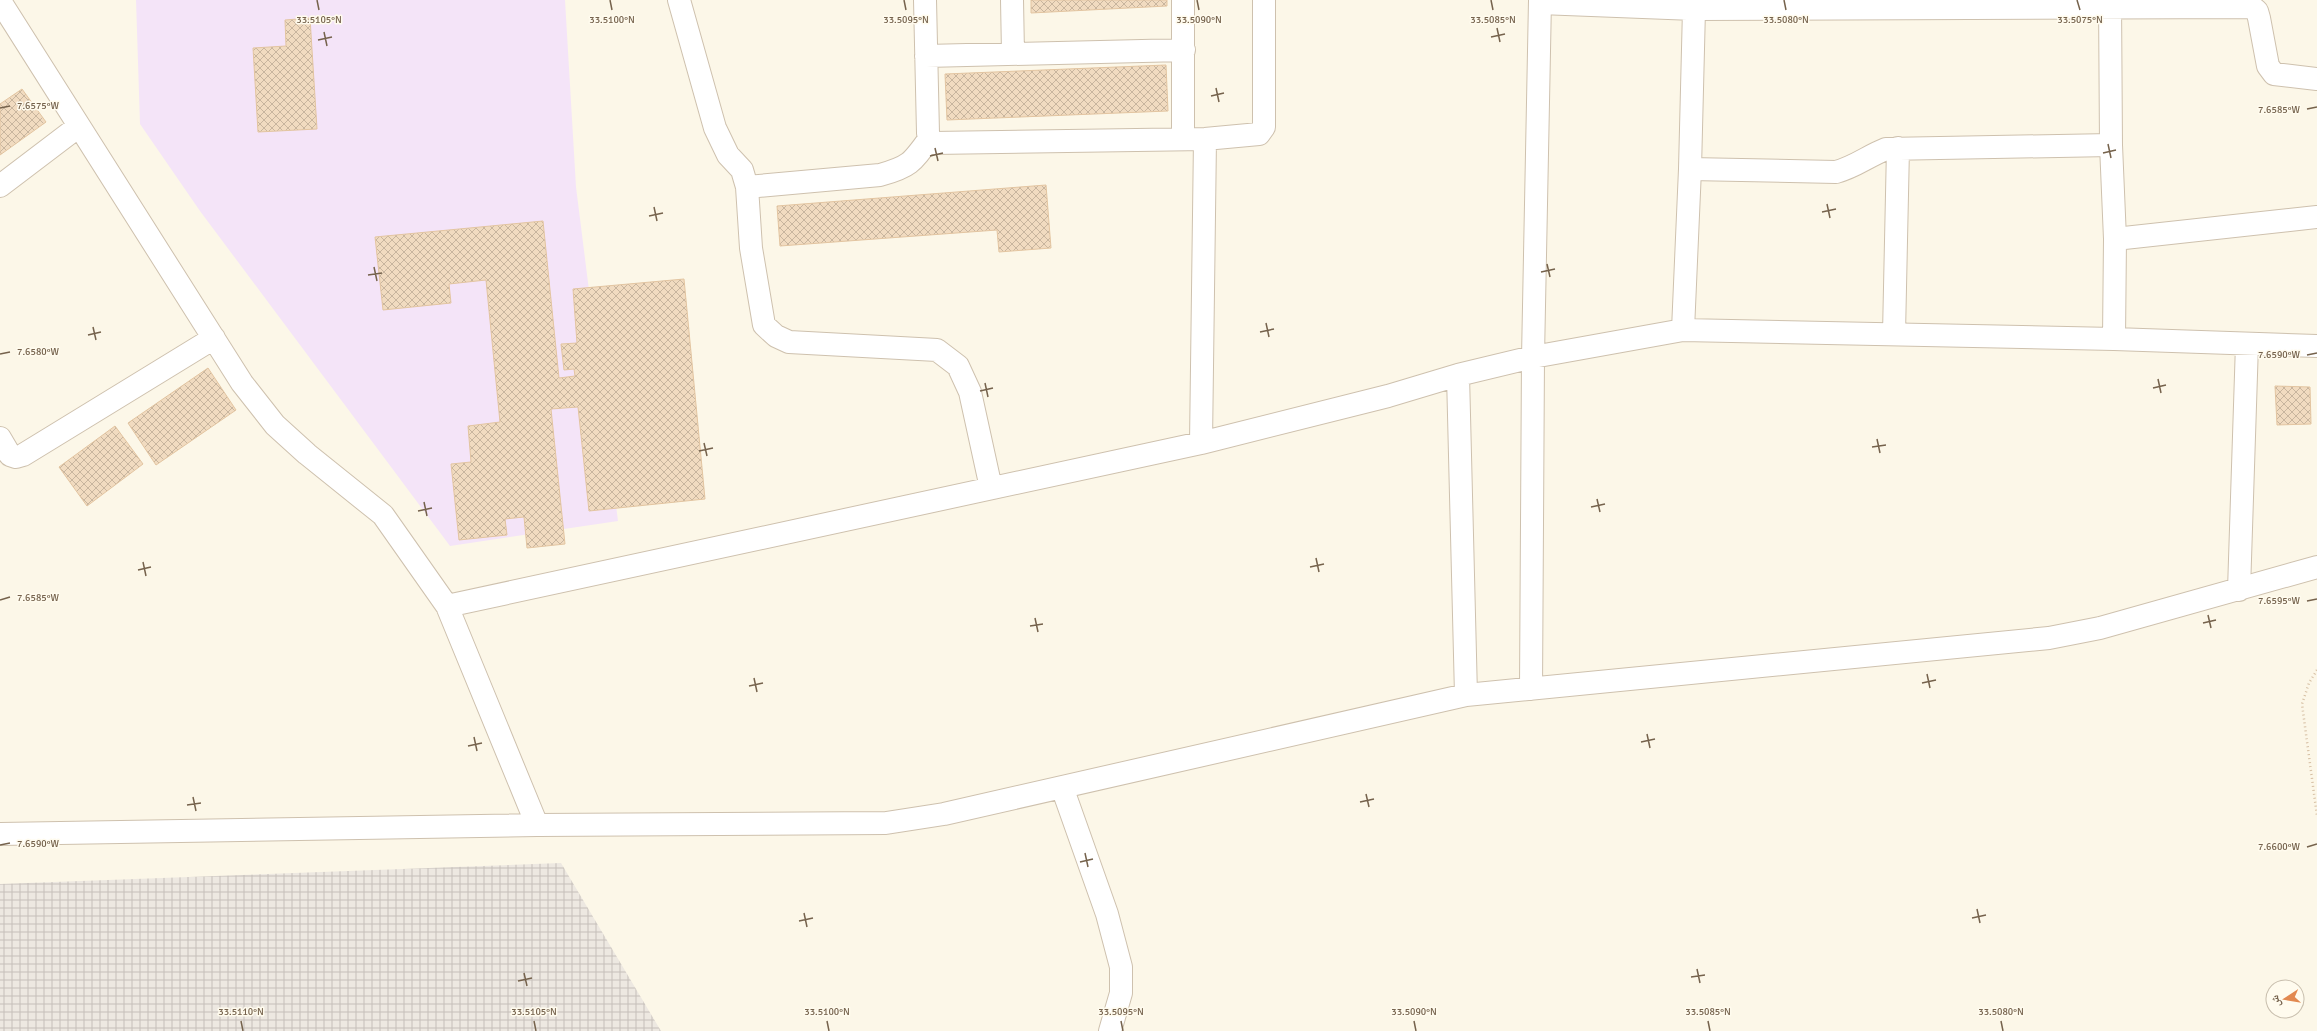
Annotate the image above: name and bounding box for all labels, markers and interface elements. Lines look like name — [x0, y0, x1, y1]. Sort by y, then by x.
text: 33.5105°N — [296, 14, 342, 26]
text: 33.5100°N — [589, 14, 635, 26]
text: 33.5095°N — [883, 14, 929, 26]
text: 33.5090°N — [1176, 14, 1222, 26]
text: 33.5085°N — [1470, 14, 1516, 26]
text: 33.5080°N — [1763, 14, 1809, 26]
text: 33.5075°N — [2057, 14, 2103, 26]
text: 7.6575°W — [17, 100, 59, 112]
text: 7.6585°W — [2258, 104, 2300, 116]
text: 7.6580°W — [17, 346, 59, 358]
text: 7.6590°W — [2258, 349, 2300, 361]
text: 7.6585°W — [17, 592, 59, 604]
text: 7.6595°W — [2258, 595, 2300, 607]
text: 7.6590°W — [17, 838, 59, 850]
text: 7.6600°W — [2258, 841, 2300, 853]
north arrow — [2265, 979, 2305, 1019]
text: ش — [2268, 993, 2284, 1008]
text: 33.5110°N — [218, 1006, 264, 1018]
text: 33.5105°N — [511, 1006, 557, 1018]
text: 33.5100°N — [804, 1006, 850, 1018]
text: 33.5095°N — [1098, 1006, 1144, 1018]
text: 33.5090°N — [1391, 1006, 1437, 1018]
text: 33.5085°N — [1685, 1006, 1731, 1018]
text: 33.5080°N — [1978, 1006, 2024, 1018]

